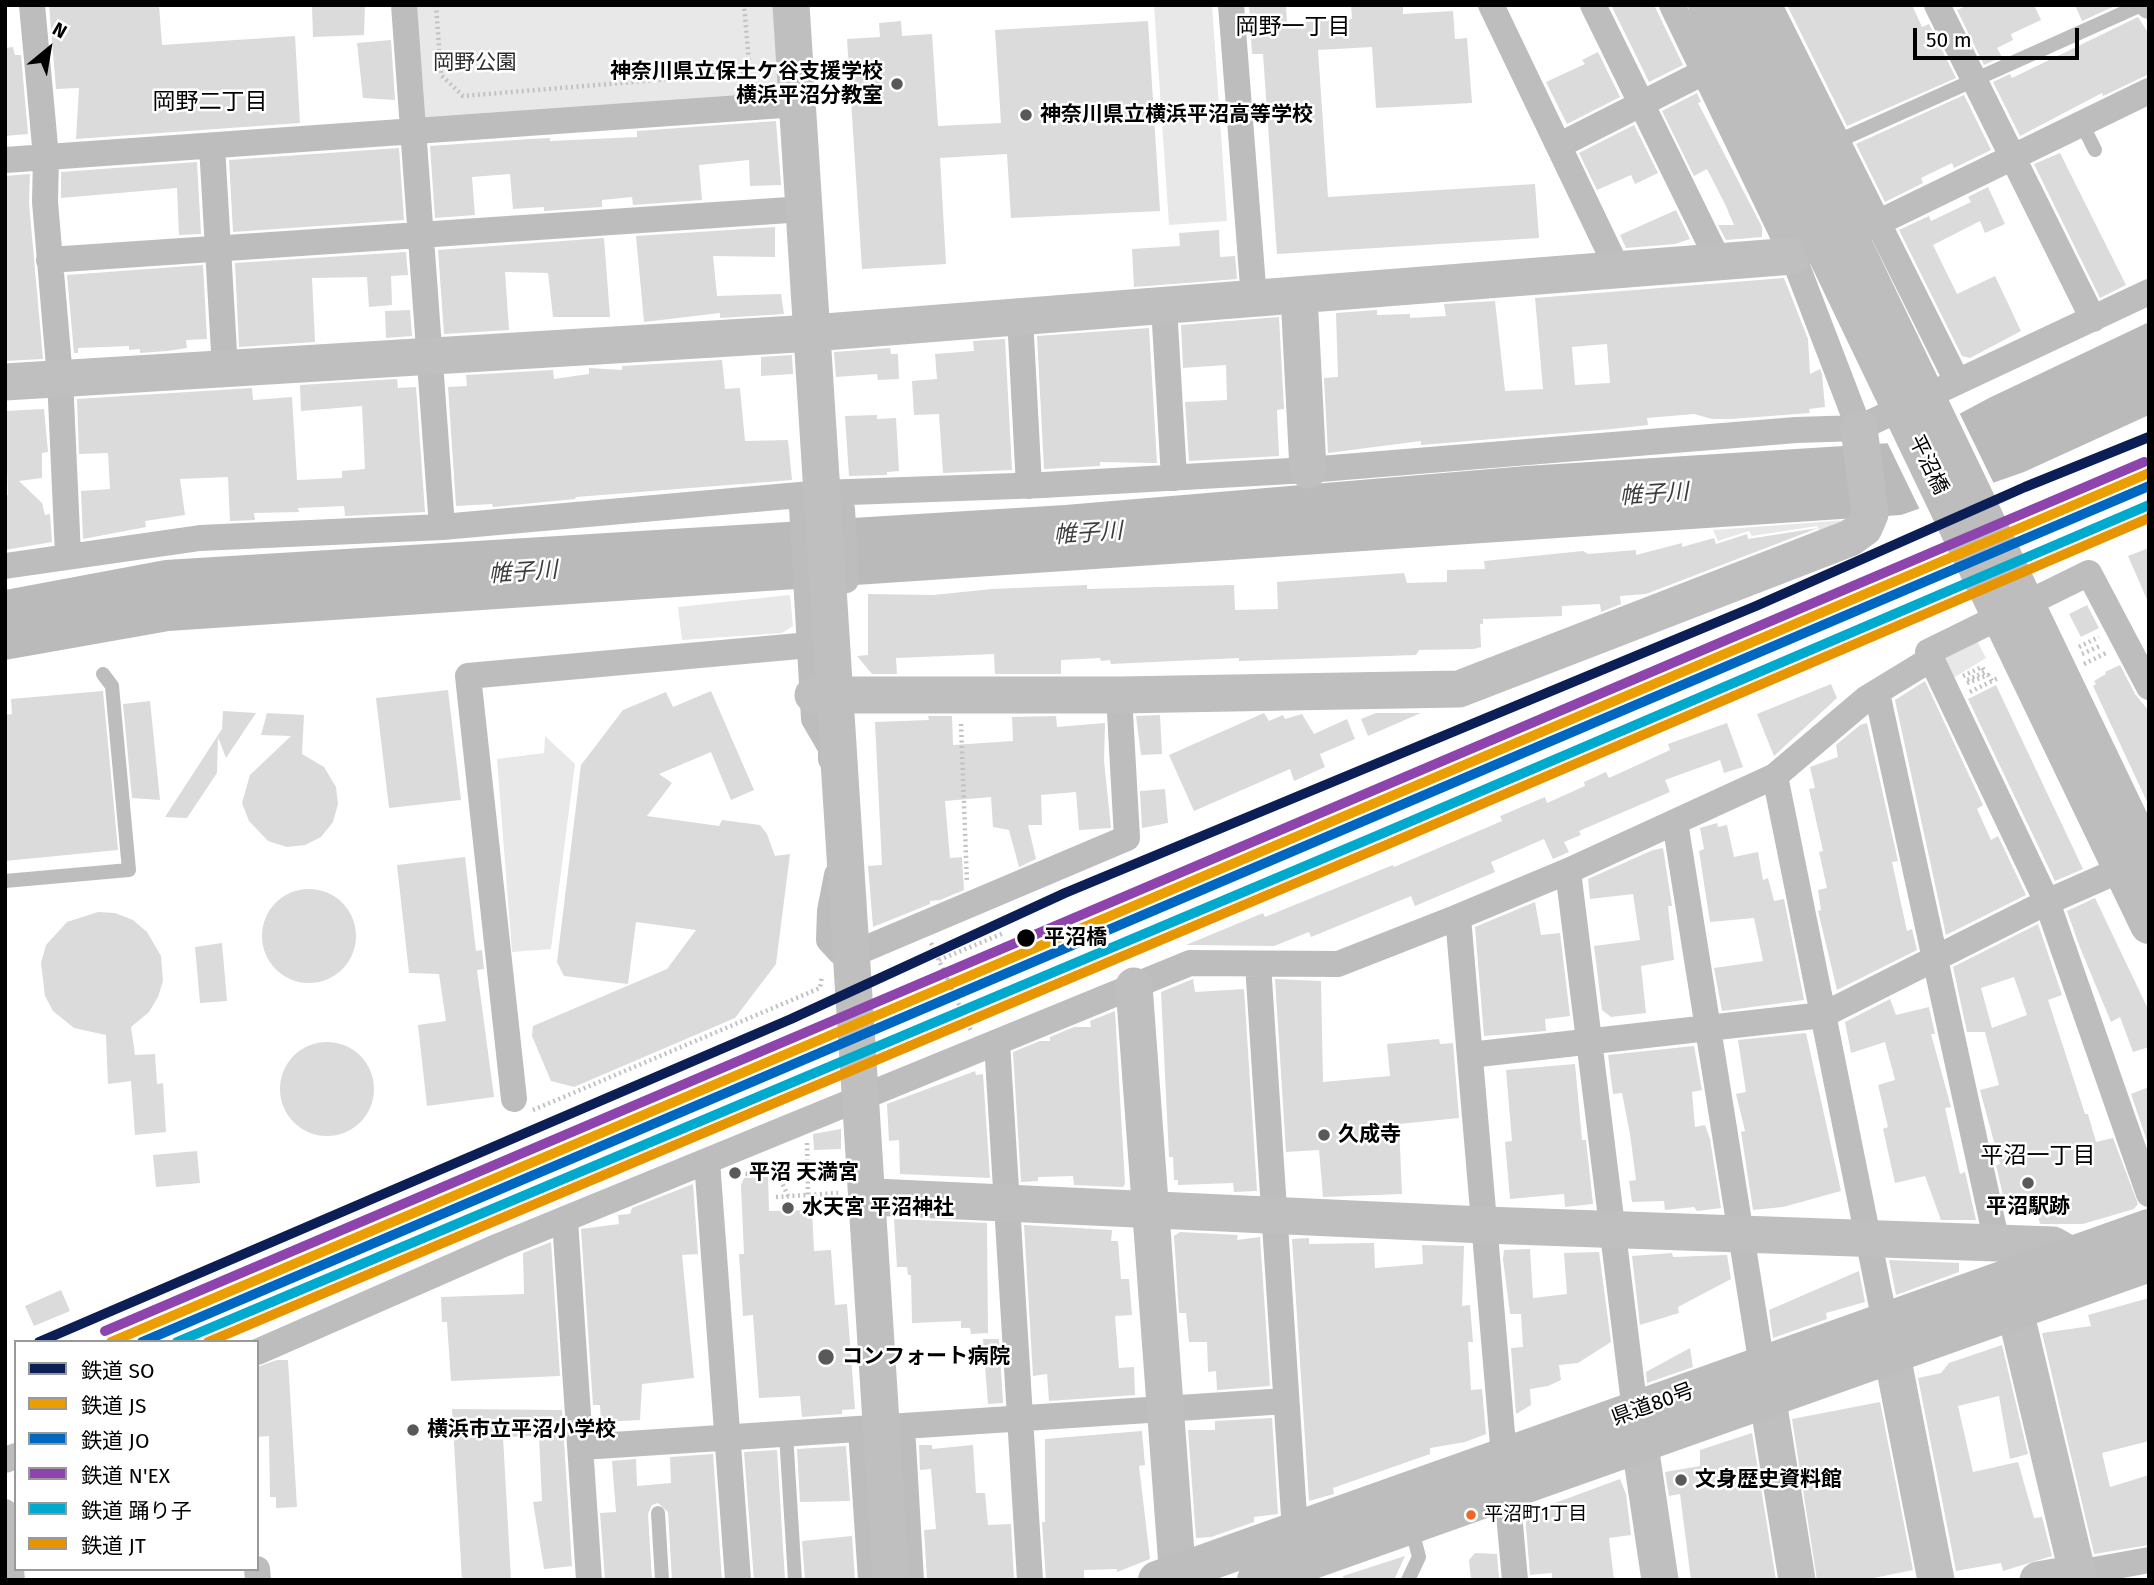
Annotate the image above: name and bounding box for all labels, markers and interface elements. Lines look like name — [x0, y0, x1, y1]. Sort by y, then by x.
north arrow — [14, 14, 84, 84]
district label: 岡野一丁目 — [1236, 14, 1350, 42]
scale bar — [1916, 14, 2082, 58]
text: N — [49, 17, 71, 43]
text: 50 m — [1926, 27, 1972, 53]
park label: 岡野公園 — [433, 50, 517, 76]
place label: 神奈川県立保土ケ谷支援学校 横浜平沼分教室 — [610, 59, 883, 109]
marker: 神奈川県立保土ケ谷支援学校 横浜平沼分教室 — [889, 76, 905, 92]
district label: 岡野二丁目 — [153, 89, 267, 117]
place label: 神奈川県立横浜平沼高等学校 — [1040, 102, 1313, 128]
marker: 神奈川県立横浜平沼高等学校 — [1018, 107, 1034, 123]
street label: 平沼橋 — [1903, 431, 1953, 499]
water label: 帷子川 — [1619, 479, 1689, 511]
water label: 帷子川 — [1053, 518, 1123, 550]
water label: 帷子川 — [488, 557, 558, 589]
place label: 平沼橋 — [1044, 925, 1107, 951]
marker: 平沼橋 — [1015, 927, 1037, 949]
place label: 久成寺 — [1338, 1122, 1401, 1148]
marker: 久成寺 — [1316, 1127, 1332, 1143]
district label: 平沼一丁目 — [1981, 1143, 2095, 1171]
place label: 平沼 天満宮 — [749, 1160, 859, 1186]
marker: 平沼 天満宮 — [727, 1165, 743, 1181]
marker: 平沼駅跡 — [2020, 1175, 2036, 1191]
place label: 平沼駅跡 — [1986, 1194, 2070, 1220]
place label: 水天宮 平沼神社 — [802, 1195, 954, 1221]
marker: 水天宮 平沼神社 — [780, 1200, 796, 1216]
legend — [14, 1340, 259, 1571]
place label: コンフォート病院 — [842, 1344, 1010, 1370]
marker: コンフォート病院 — [816, 1347, 836, 1367]
text: 鉄道 SO — [81, 1358, 155, 1384]
street label: 県道80号 — [1608, 1378, 1698, 1432]
text: 鉄道 JS — [81, 1393, 146, 1419]
place label: 横浜市立平沼小学校 — [427, 1417, 616, 1443]
marker: 横浜市立平沼小学校 — [405, 1422, 421, 1438]
text: 鉄道 JO — [81, 1428, 150, 1454]
text: 鉄道 N'EX — [81, 1463, 170, 1489]
place label: 文身歴史資料館 — [1695, 1467, 1842, 1493]
marker: 文身歴史資料館 — [1673, 1472, 1689, 1488]
text: 鉄道 踊り子 — [81, 1498, 192, 1524]
place label: 平沼町1丁目 — [1484, 1504, 1587, 1526]
marker: 平沼町1丁目 — [1464, 1508, 1478, 1522]
text: 鉄道 JT — [81, 1533, 146, 1559]

